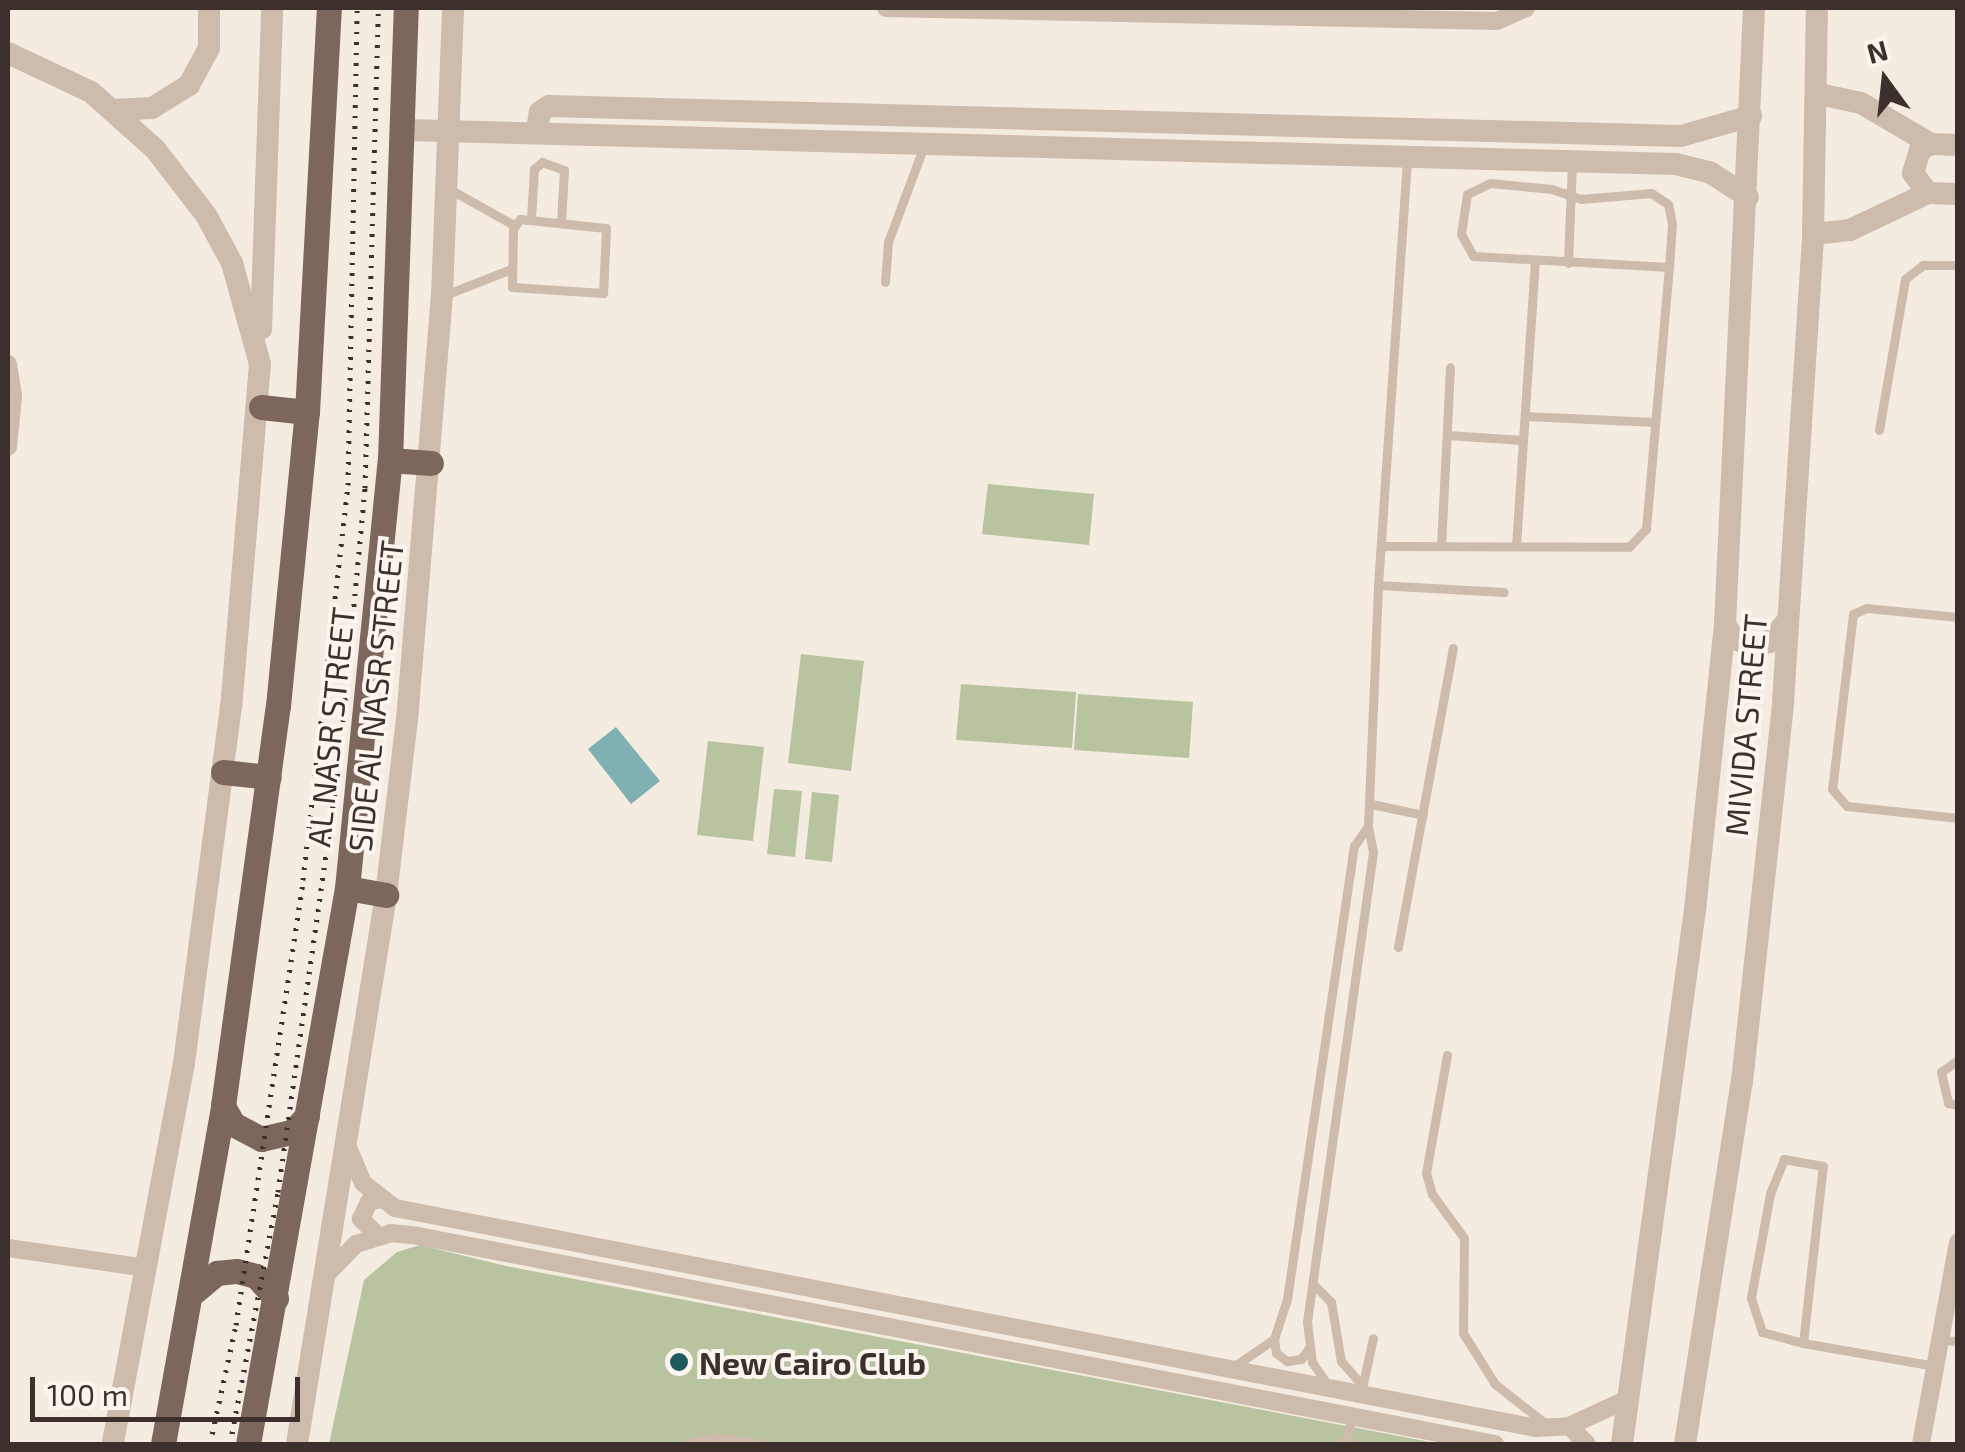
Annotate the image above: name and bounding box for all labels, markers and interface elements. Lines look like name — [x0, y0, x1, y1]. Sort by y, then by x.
north arrow — [1835, 30, 1935, 130]
text: N — [1863, 32, 1891, 70]
street label: SIDE AL NASR STREET — [339, 538, 411, 854]
street label: AL NASR STREET — [298, 605, 362, 849]
street label: MIVIDA STREET — [1716, 612, 1774, 838]
place label: New Cairo Club — [699, 1343, 927, 1381]
marker: New Cairo Club — [668, 1351, 690, 1373]
scale bar — [35, 1357, 305, 1419]
text: 100 m — [47, 1376, 128, 1412]

